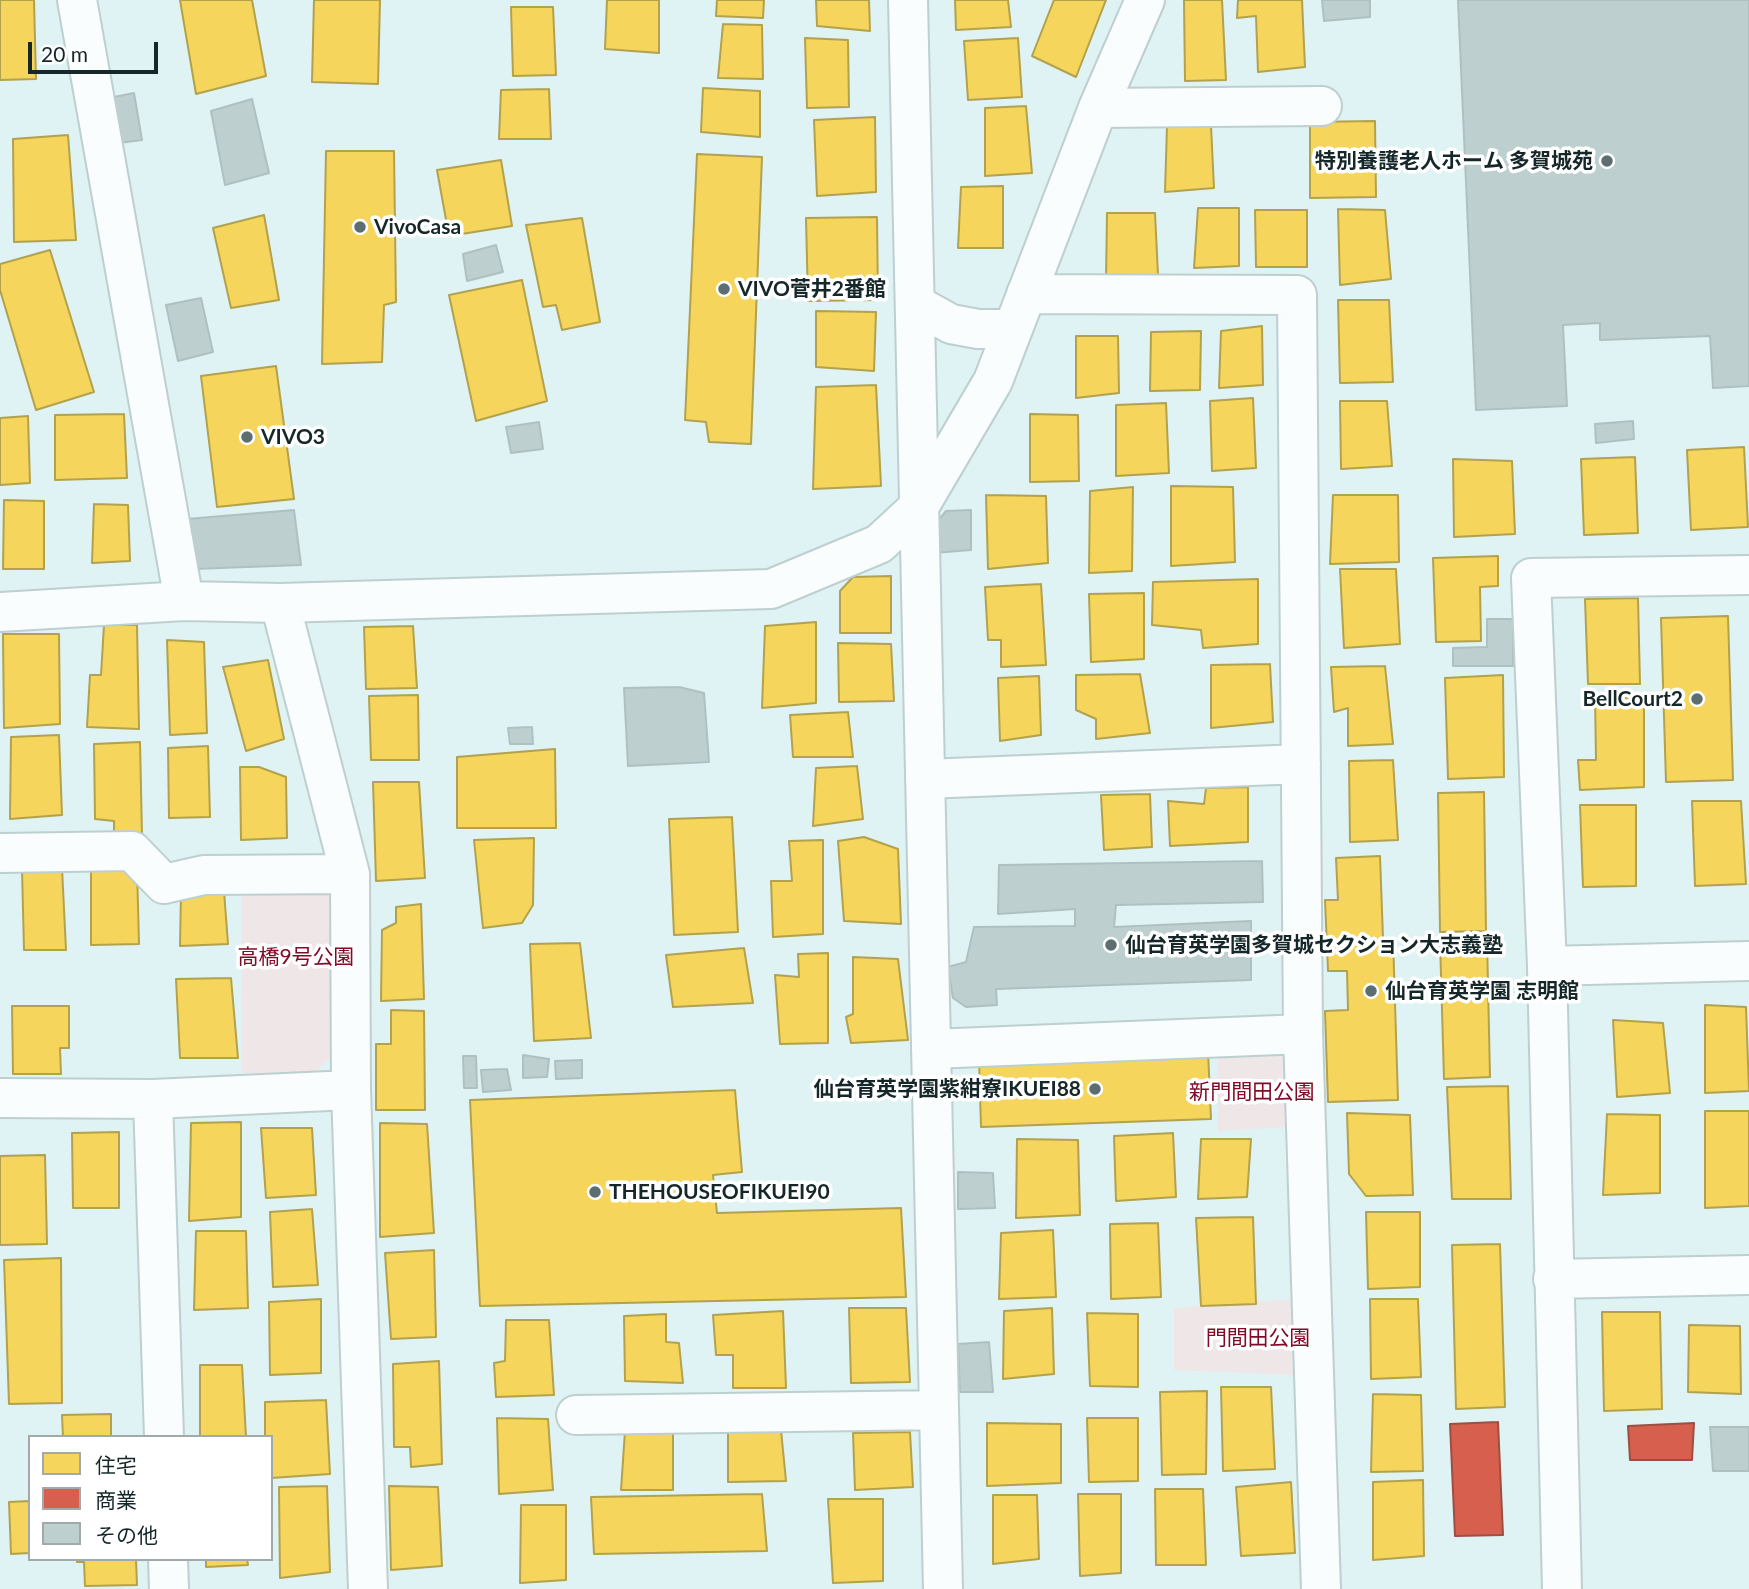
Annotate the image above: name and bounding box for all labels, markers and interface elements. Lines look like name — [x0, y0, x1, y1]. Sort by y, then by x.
scale bar — [32, 28, 161, 72]
text: 20 m — [41, 41, 88, 66]
place label: 特別養護老人ホーム 多賀城苑 — [1315, 148, 1593, 174]
marker: 特別養護老人ホーム 多賀城苑 — [1599, 153, 1615, 169]
place label: VivoCasa — [374, 214, 461, 240]
marker: VivoCasa — [352, 219, 368, 235]
place label: VIVO菅井2番館 — [738, 276, 886, 302]
marker: VIVO菅井2番館 — [716, 281, 732, 297]
place label: VIVO3 — [261, 424, 325, 450]
marker: VIVO3 — [239, 429, 255, 445]
place label: BellCourt2 — [1582, 686, 1683, 712]
marker: BellCourt2 — [1689, 691, 1705, 707]
place label: 仙台育英学園多賀城セクション大志義塾 — [1125, 932, 1503, 958]
marker: 仙台育英学園多賀城セクション大志義塾 — [1103, 937, 1119, 953]
park label: 高橋9号公園 — [237, 944, 355, 970]
place label: 仙台育英学園 志明館 — [1385, 978, 1579, 1004]
marker: 仙台育英学園 志明館 — [1363, 983, 1379, 999]
place label: 仙台育英学園紫紺寮IKUEI88 — [813, 1076, 1081, 1102]
park label: 新門間田公園 — [1189, 1079, 1315, 1105]
marker: 仙台育英学園紫紺寮IKUEI88 — [1087, 1081, 1103, 1097]
place label: THEHOUSEOFIKUEI90 — [609, 1179, 830, 1205]
marker: THEHOUSEOFIKUEI90 — [587, 1184, 603, 1200]
park label: 門間田公園 — [1206, 1325, 1310, 1351]
legend — [28, 1435, 273, 1561]
text: 住宅 — [95, 1452, 137, 1477]
text: 商業 — [95, 1487, 137, 1512]
text: その他 — [95, 1522, 158, 1547]

